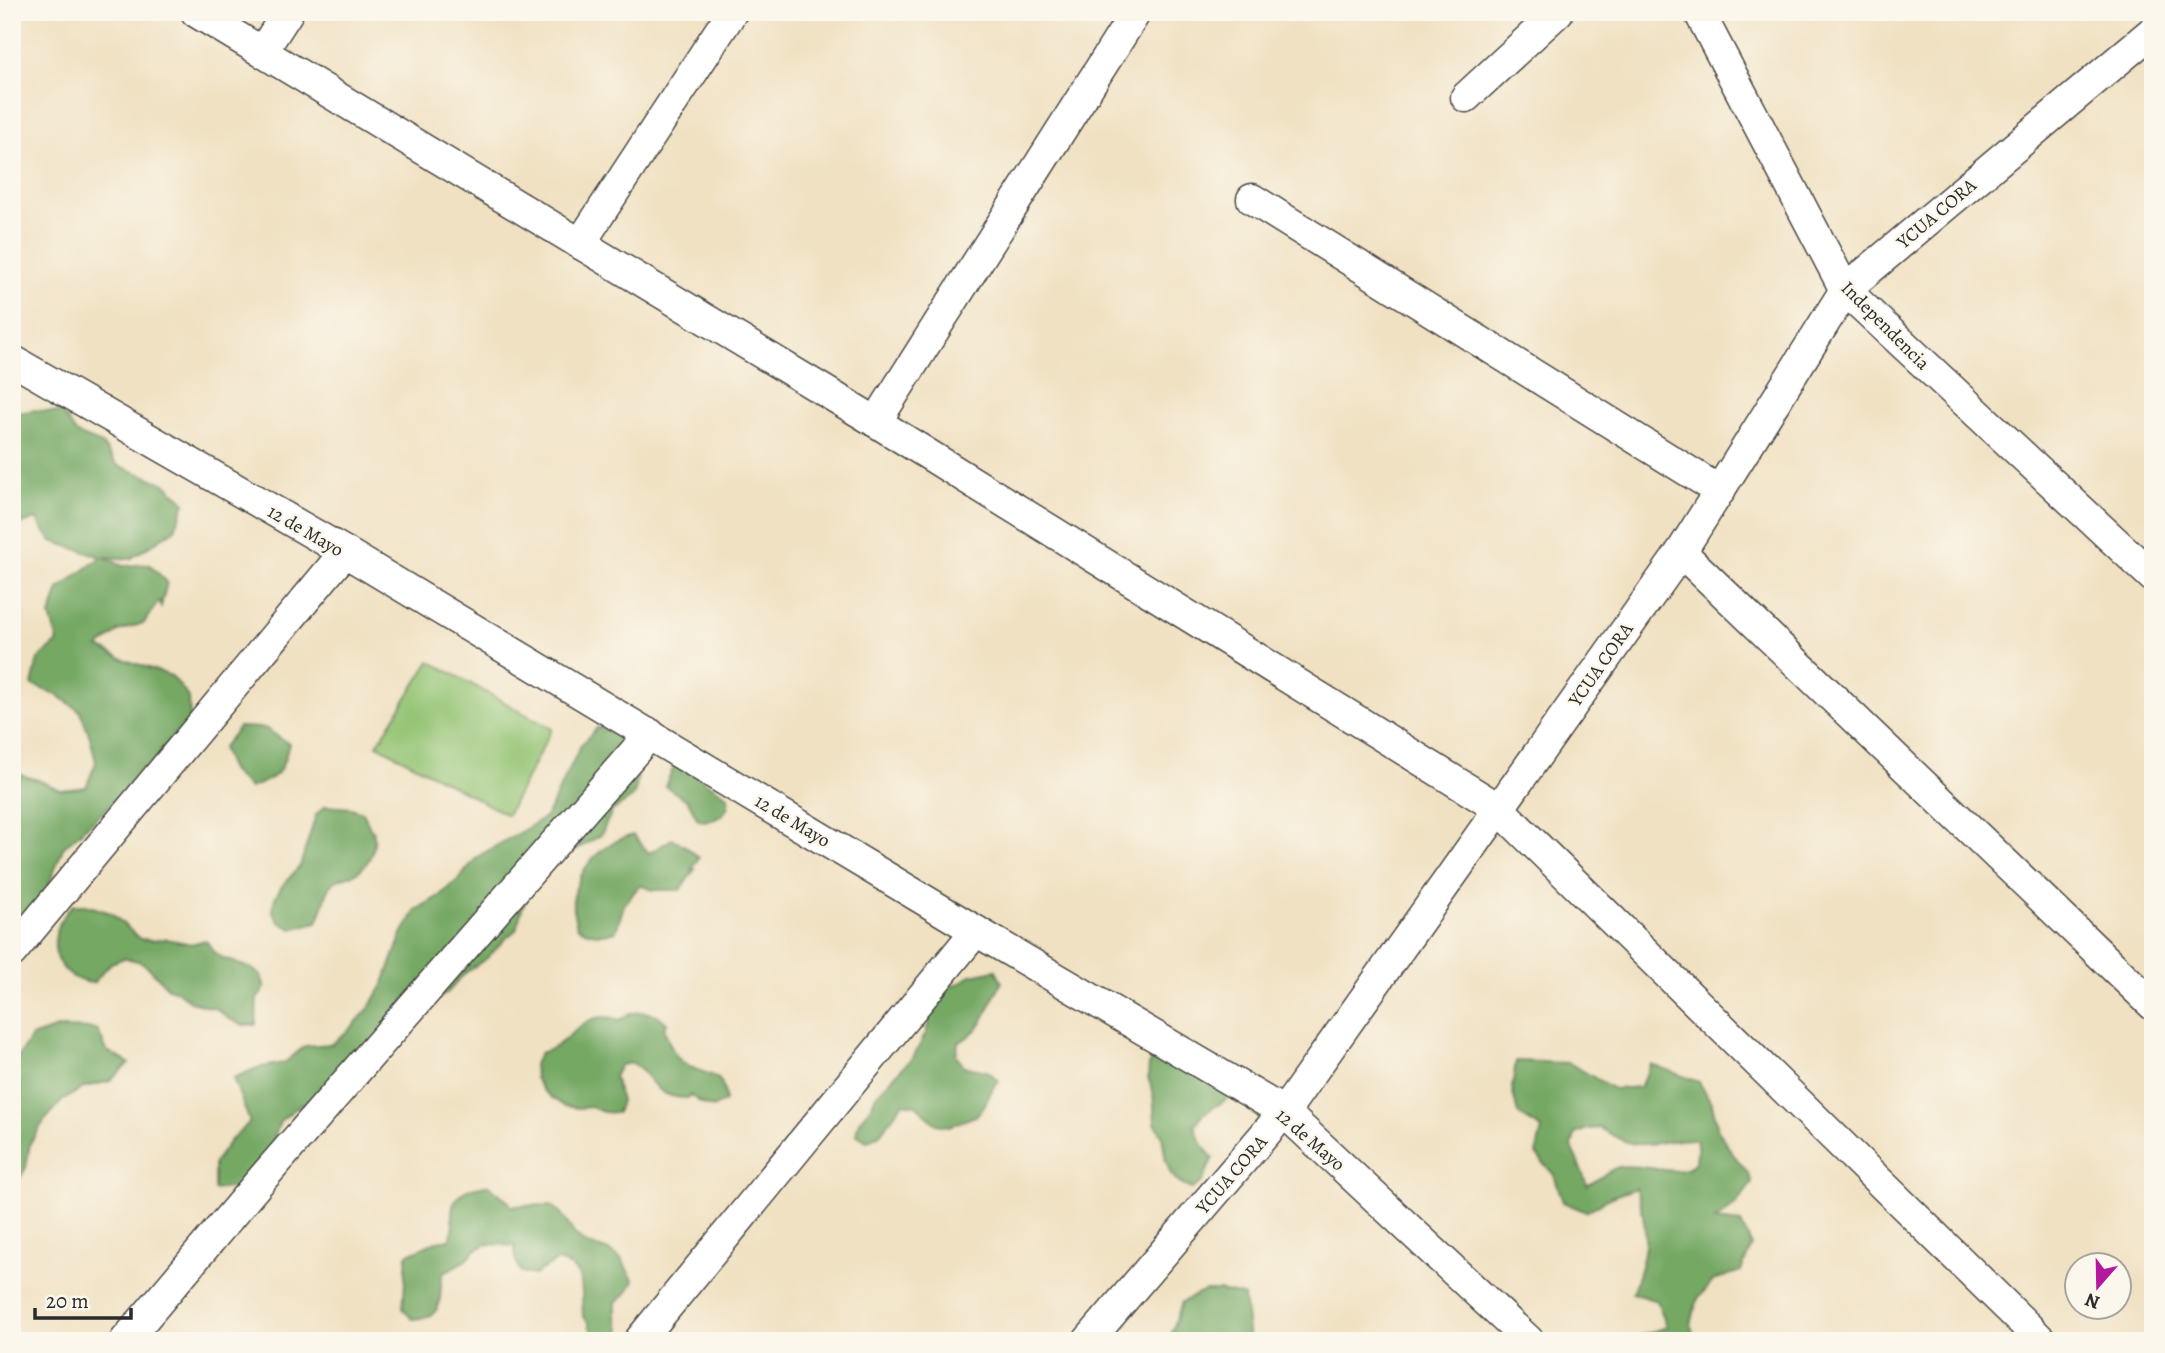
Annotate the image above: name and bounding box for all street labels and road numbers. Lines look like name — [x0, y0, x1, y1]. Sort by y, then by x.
street label: YCUA CORA — [1890, 172, 1983, 256]
street label: Independencia — [1835, 275, 1936, 376]
street label: 12 de Mayo — [263, 499, 348, 563]
street label: YCUA CORA — [1562, 617, 1640, 713]
street label: 12 de Mayo — [750, 788, 835, 854]
street label: 12 de Mayo — [1270, 1102, 1350, 1177]
street label: YCUA CORA — [1190, 1129, 1274, 1220]

